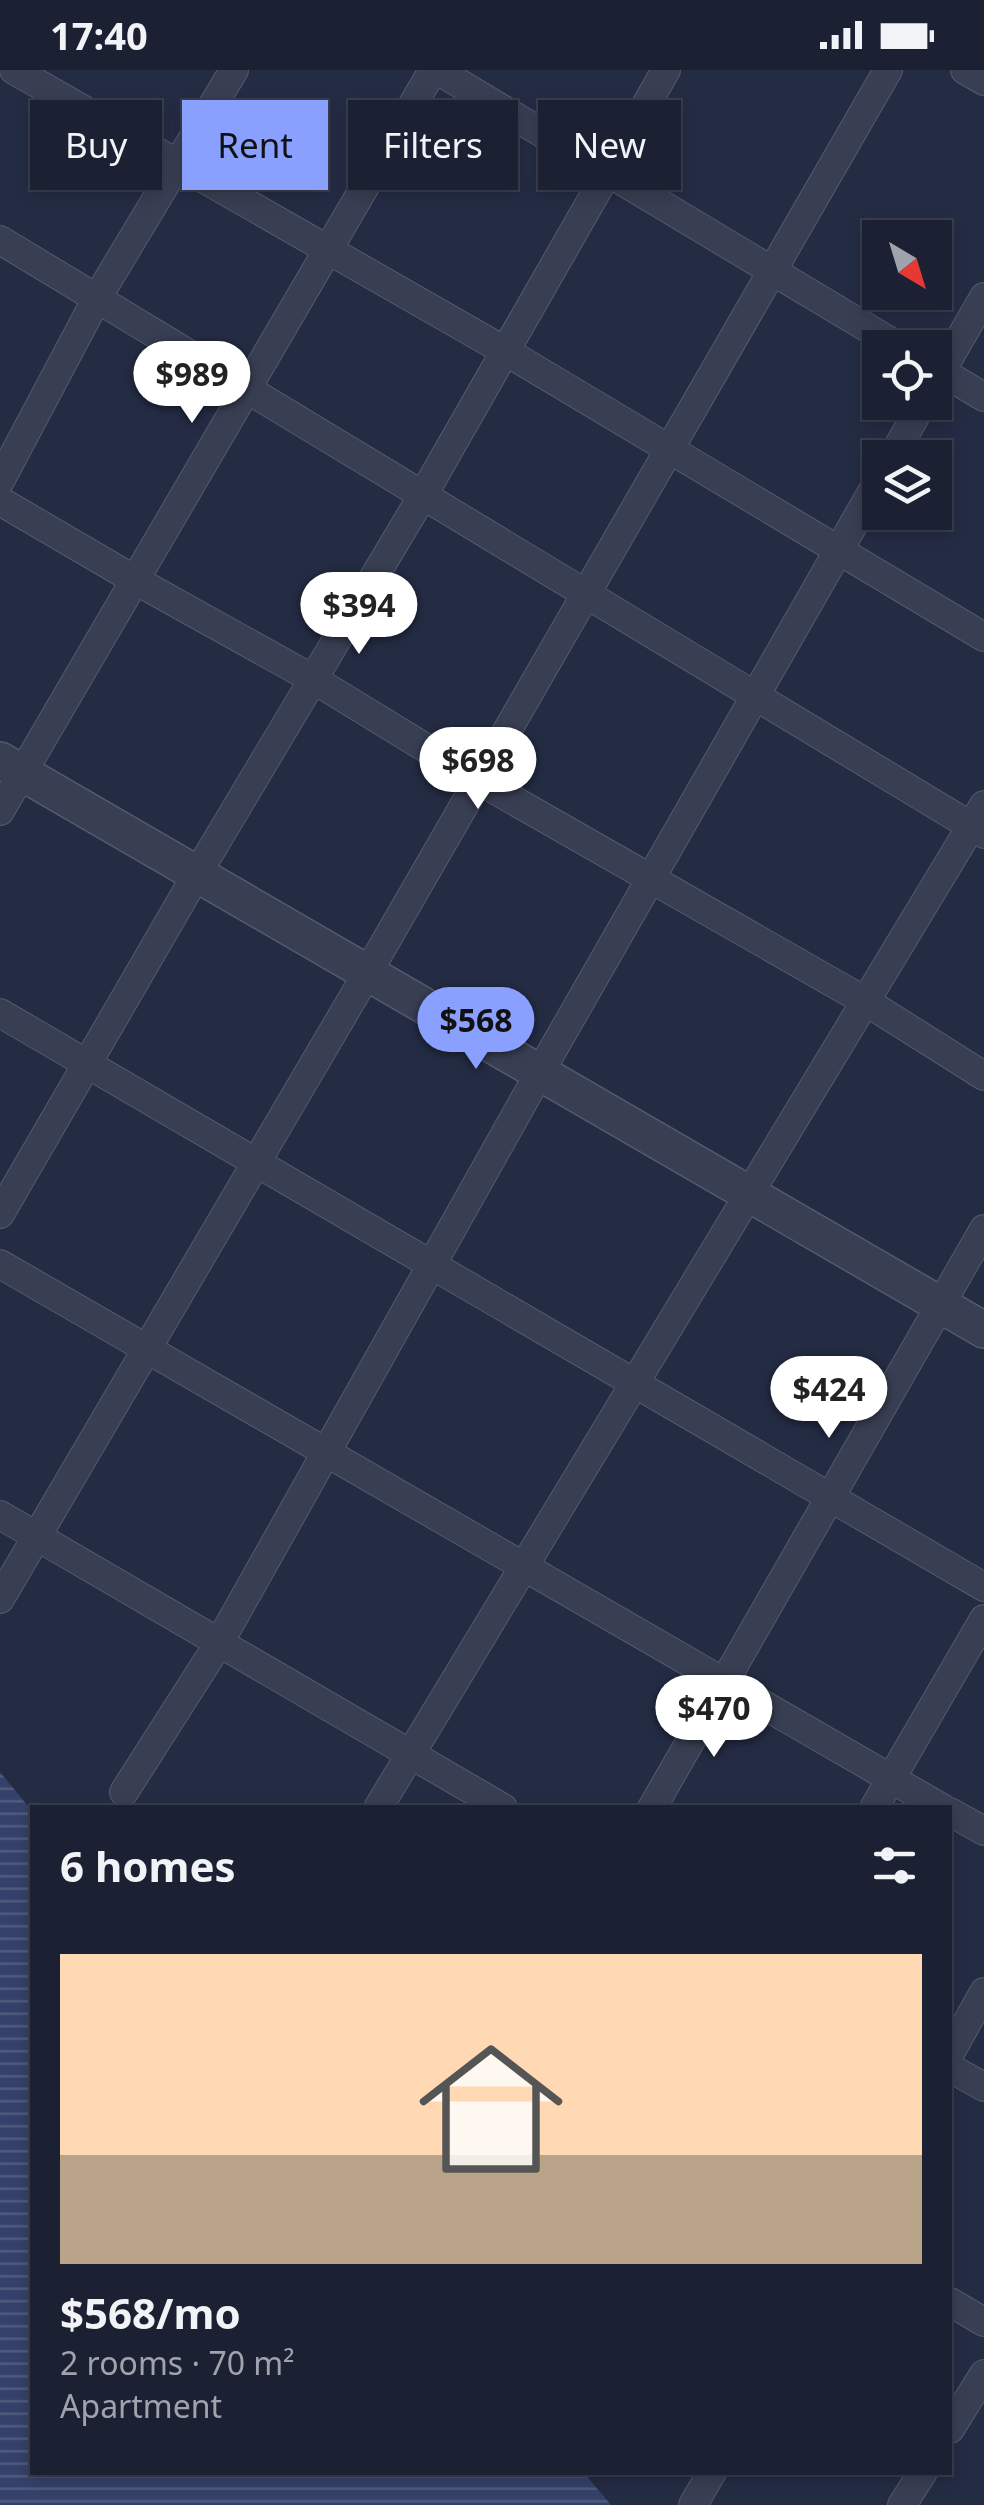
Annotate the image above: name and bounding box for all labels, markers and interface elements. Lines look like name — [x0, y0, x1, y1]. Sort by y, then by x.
text: 17:40 — [50, 9, 148, 61]
chip: Buy — [30, 100, 162, 190]
chip: Rent — [182, 100, 328, 190]
chip: Filters — [348, 100, 518, 190]
chip: New — [538, 100, 681, 190]
north arrow — [862, 220, 952, 310]
map controls — [862, 220, 952, 530]
button: locate — [862, 330, 952, 420]
pin: $989 — [133, 341, 251, 426]
text: $989 — [155, 352, 229, 395]
button: layers — [862, 440, 952, 530]
pin: $394 — [300, 572, 418, 657]
text: $394 — [322, 583, 396, 626]
pin: $698 — [419, 727, 537, 812]
text: $698 — [441, 738, 515, 781]
pin: $568 — [417, 987, 535, 1072]
text: $568 — [439, 998, 513, 1041]
pin: $424 — [770, 1356, 888, 1441]
text: $424 — [792, 1367, 866, 1410]
pin: $470 — [655, 1675, 773, 1760]
text: $470 — [677, 1686, 751, 1729]
text: 6 homes — [60, 1837, 236, 1894]
icon: filters — [867, 1838, 922, 1893]
icon: home — [401, 2019, 581, 2199]
text: $568/mo — [60, 2284, 241, 2341]
text: 2 rooms · 70 m² — [60, 2341, 294, 2384]
text: Apartment — [60, 2384, 222, 2427]

